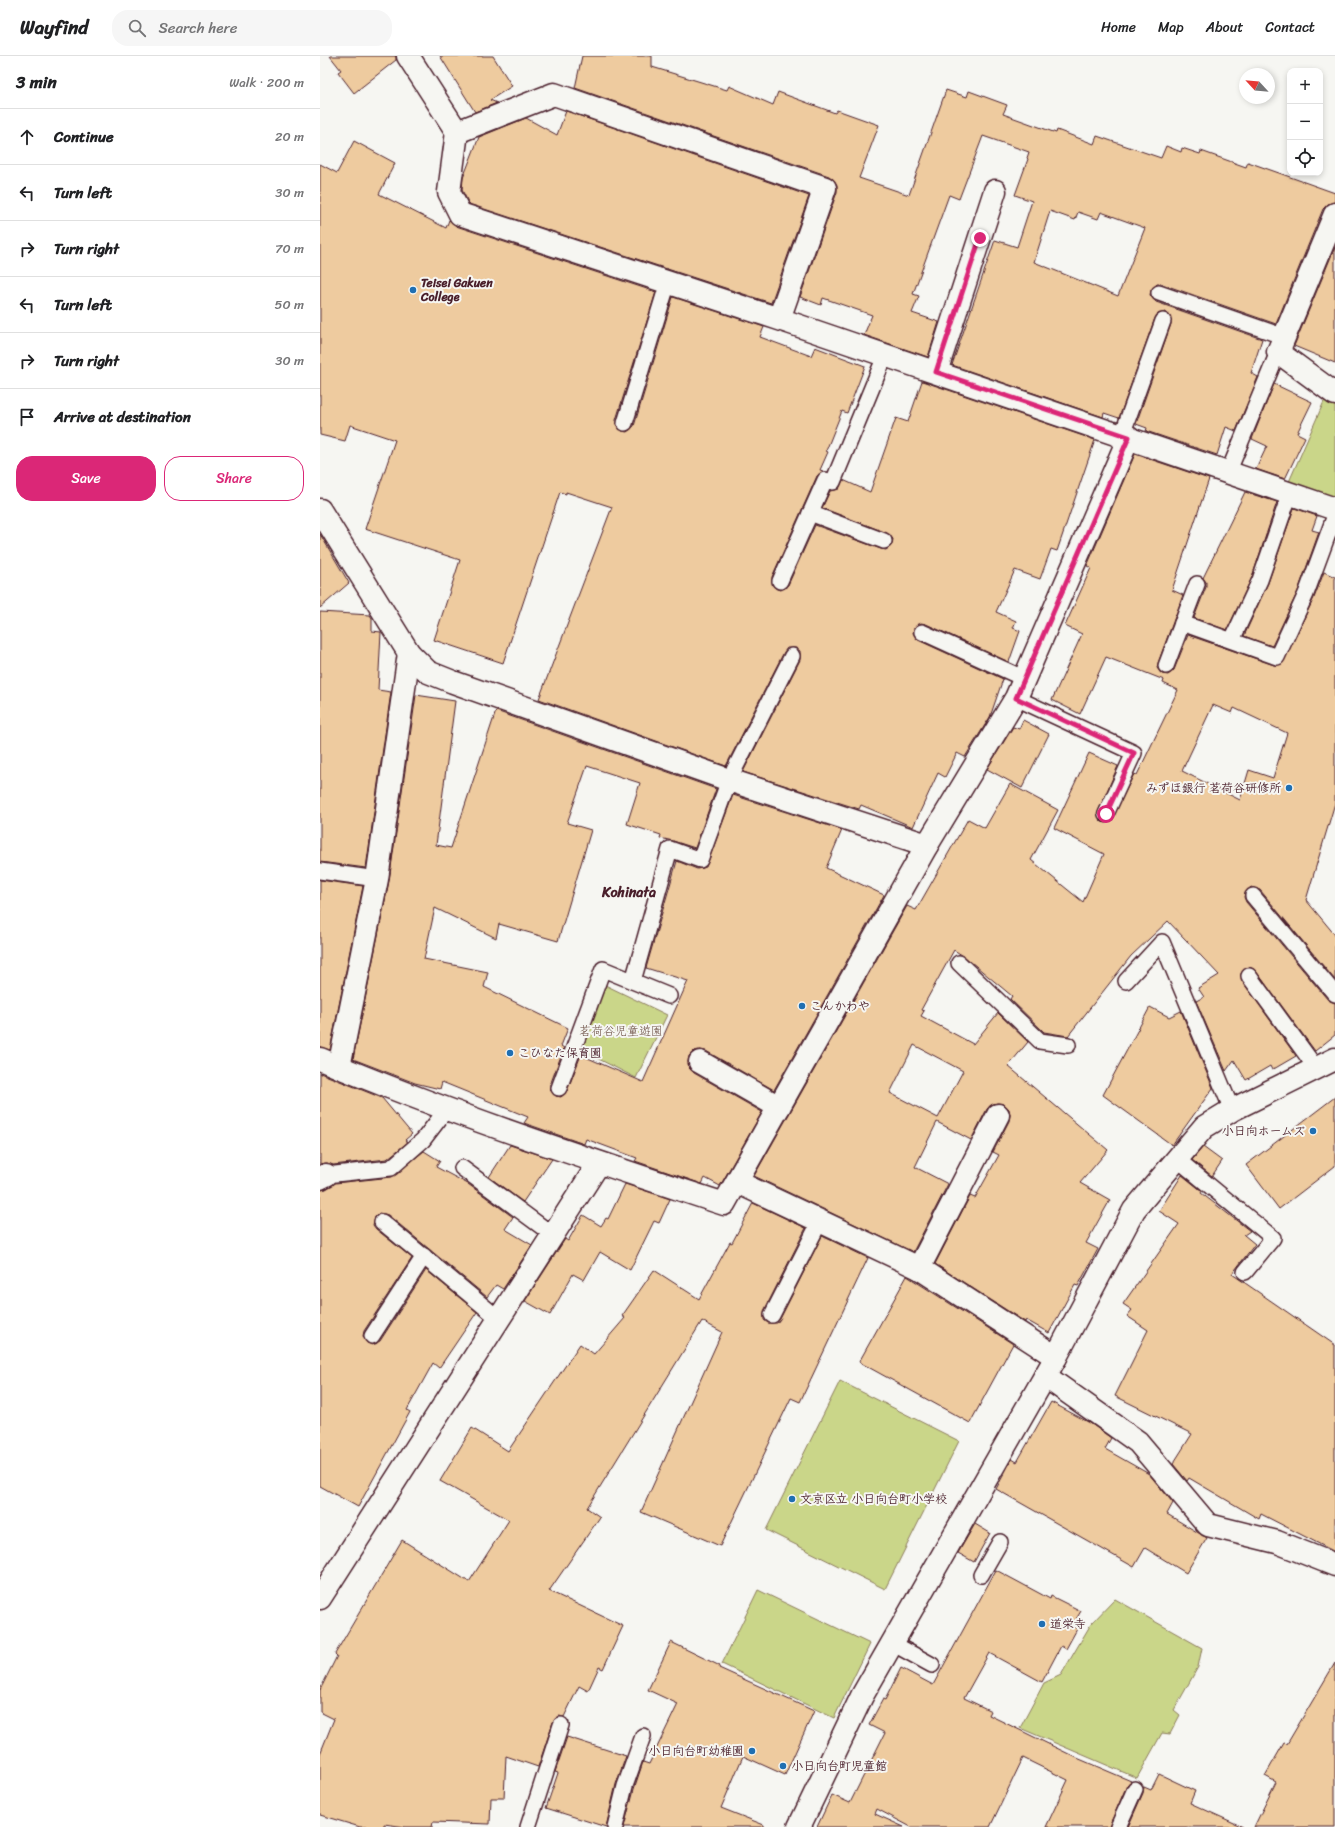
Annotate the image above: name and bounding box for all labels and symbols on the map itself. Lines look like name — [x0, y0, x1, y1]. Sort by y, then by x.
north arrow — [1239, 68, 1275, 104]
route end — [971, 229, 989, 247]
place label: Teisei Gakuen College — [420, 272, 493, 308]
marker: Teisei Gakuen College — [408, 285, 418, 295]
place label: みずほ銀行 茗荷谷研修所 — [1146, 777, 1282, 799]
marker: みずほ銀行 茗荷谷研修所 — [1284, 783, 1294, 793]
route start — [1097, 805, 1115, 823]
district label: Kohinata — [601, 880, 656, 905]
place label: こんかわや — [810, 995, 870, 1017]
marker: こんかわや — [797, 1001, 807, 1011]
park label: 茗荷谷児童遊園 — [579, 1020, 663, 1042]
place label: こひなた保育園 — [518, 1042, 602, 1064]
marker: こひなた保育園 — [505, 1048, 515, 1058]
place label: 小日向ホームズ — [1221, 1120, 1305, 1142]
marker: 小日向ホームズ — [1308, 1126, 1318, 1136]
place label: 文京区立 小日向台町小学校 — [800, 1488, 947, 1510]
marker: 文京区立 小日向台町小学校 — [787, 1494, 797, 1504]
place label: 道栄寺 — [1050, 1613, 1086, 1635]
marker: 道栄寺 — [1037, 1619, 1047, 1629]
place label: 小日向台町幼稚園 — [648, 1740, 744, 1762]
marker: 小日向台町幼稚園 — [747, 1746, 757, 1756]
place label: 小日向台町児童館 — [791, 1755, 887, 1777]
marker: 小日向台町児童館 — [778, 1761, 788, 1771]

